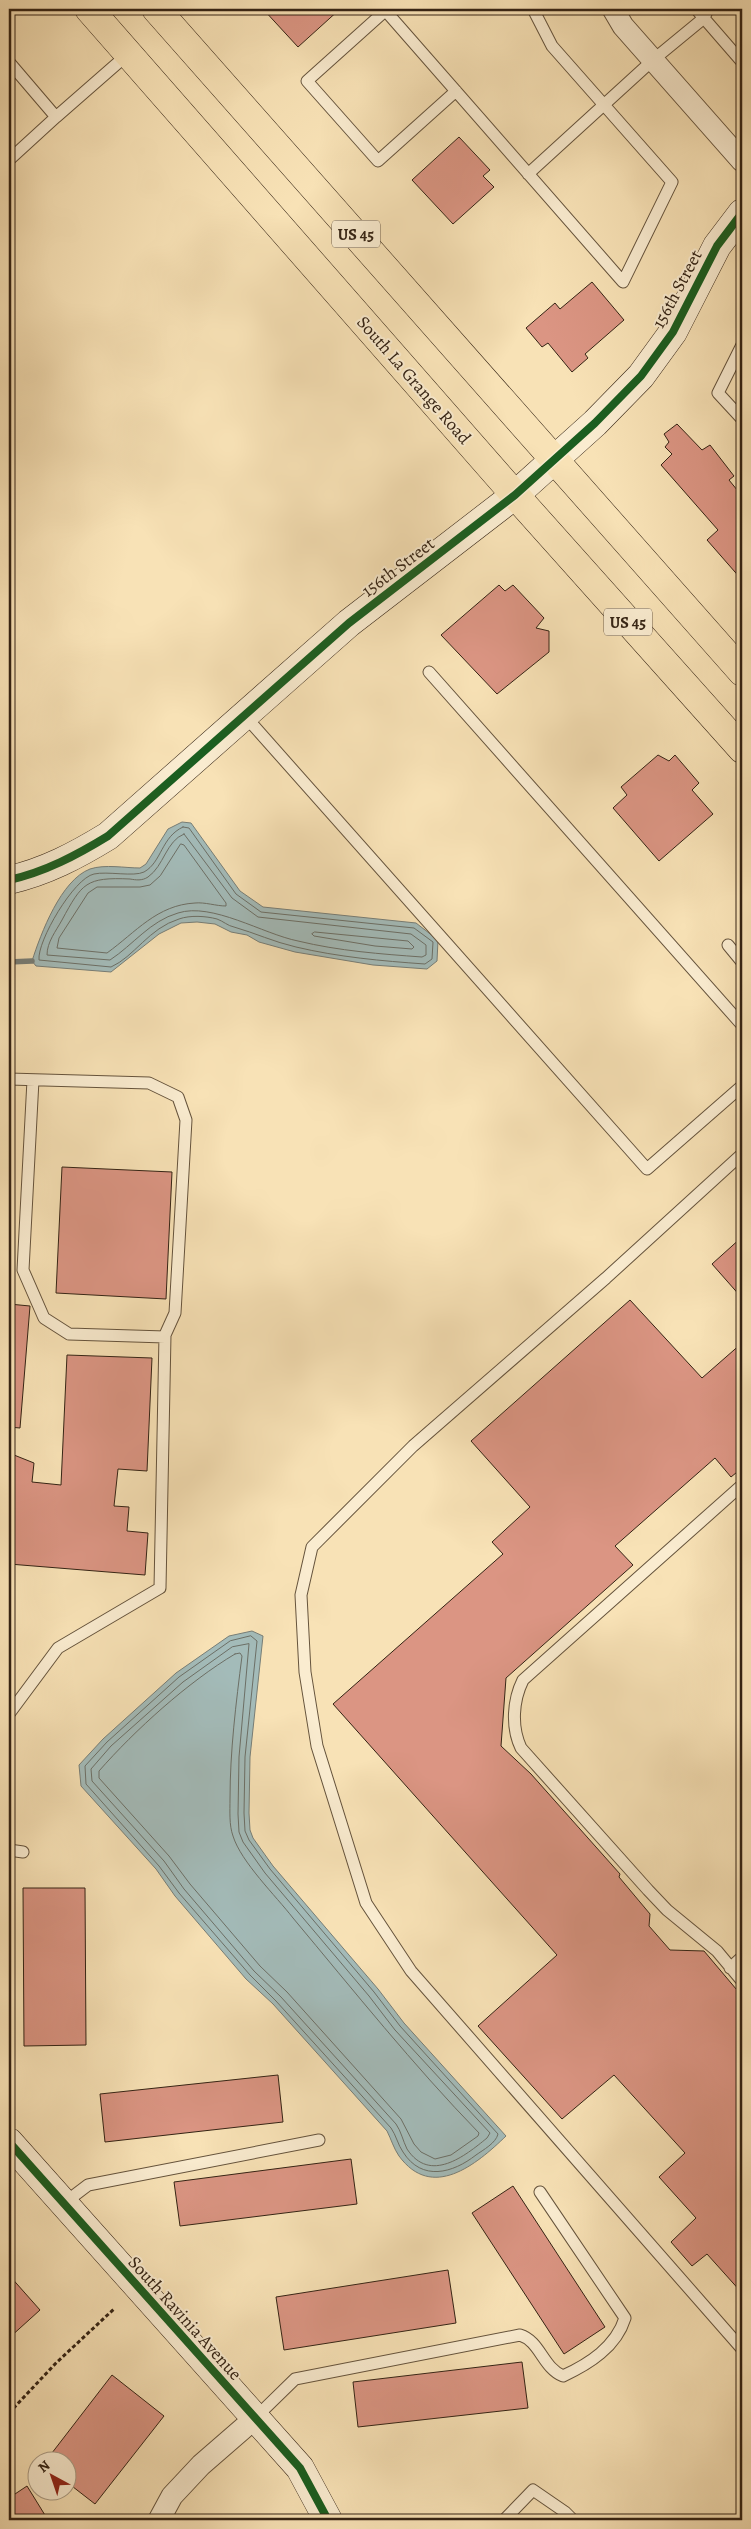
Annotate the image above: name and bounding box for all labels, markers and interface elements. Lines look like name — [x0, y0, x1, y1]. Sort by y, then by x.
road number: US 45 — [332, 220, 380, 248]
street label: 156th Street — [646, 246, 708, 332]
street label: South La Grange Road — [352, 311, 477, 450]
street label: 156th Street — [357, 532, 439, 602]
road number: US 45 — [604, 608, 652, 636]
street label: South Ravinia Avenue — [123, 2251, 247, 2385]
north arrow — [28, 2452, 78, 2502]
text: N — [34, 2456, 54, 2477]

